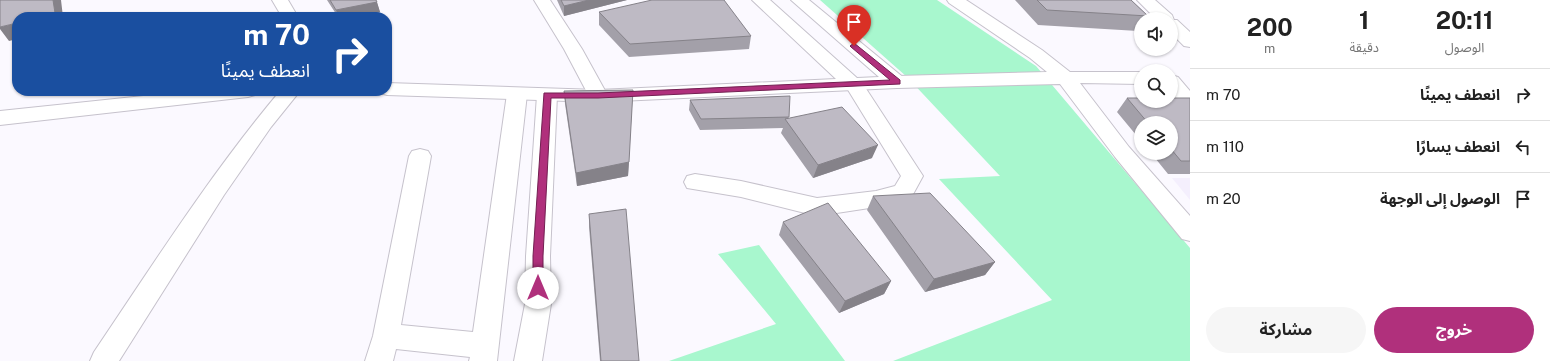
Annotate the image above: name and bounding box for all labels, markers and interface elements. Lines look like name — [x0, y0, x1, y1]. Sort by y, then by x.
pin — [837, 5, 871, 46]
text: 1 — [1359, 6, 1369, 34]
text: 20:11 — [1436, 6, 1493, 34]
icon: arrive — [843, 11, 865, 33]
map controls — [1134, 12, 1178, 160]
button: sound — [1134, 12, 1178, 56]
text: 200 — [1247, 13, 1293, 41]
text: 70 m — [243, 18, 310, 51]
icon: right — [324, 28, 376, 80]
text: دقيقة — [1349, 40, 1379, 55]
text: الوصول — [1445, 40, 1484, 55]
text: m — [1264, 41, 1275, 56]
text: انعطف يمينًا — [221, 60, 310, 81]
button: search — [1134, 64, 1178, 108]
icon: right — [1512, 84, 1534, 106]
text: 70 m — [1206, 86, 1241, 103]
text: انعطف يمينًا — [1420, 86, 1500, 103]
button: layers — [1134, 116, 1178, 160]
icon: left — [1512, 136, 1534, 158]
text: 110 m — [1206, 138, 1244, 155]
text: انعطف يسارًا — [1416, 138, 1500, 155]
icon: arrive — [1512, 188, 1534, 210]
text: 20 m — [1206, 190, 1241, 207]
text: الوصول إلى الوجهة — [1380, 190, 1500, 207]
position arrow — [517, 267, 559, 309]
button: مشاركة — [1206, 307, 1366, 353]
button: خروج — [1374, 307, 1534, 353]

